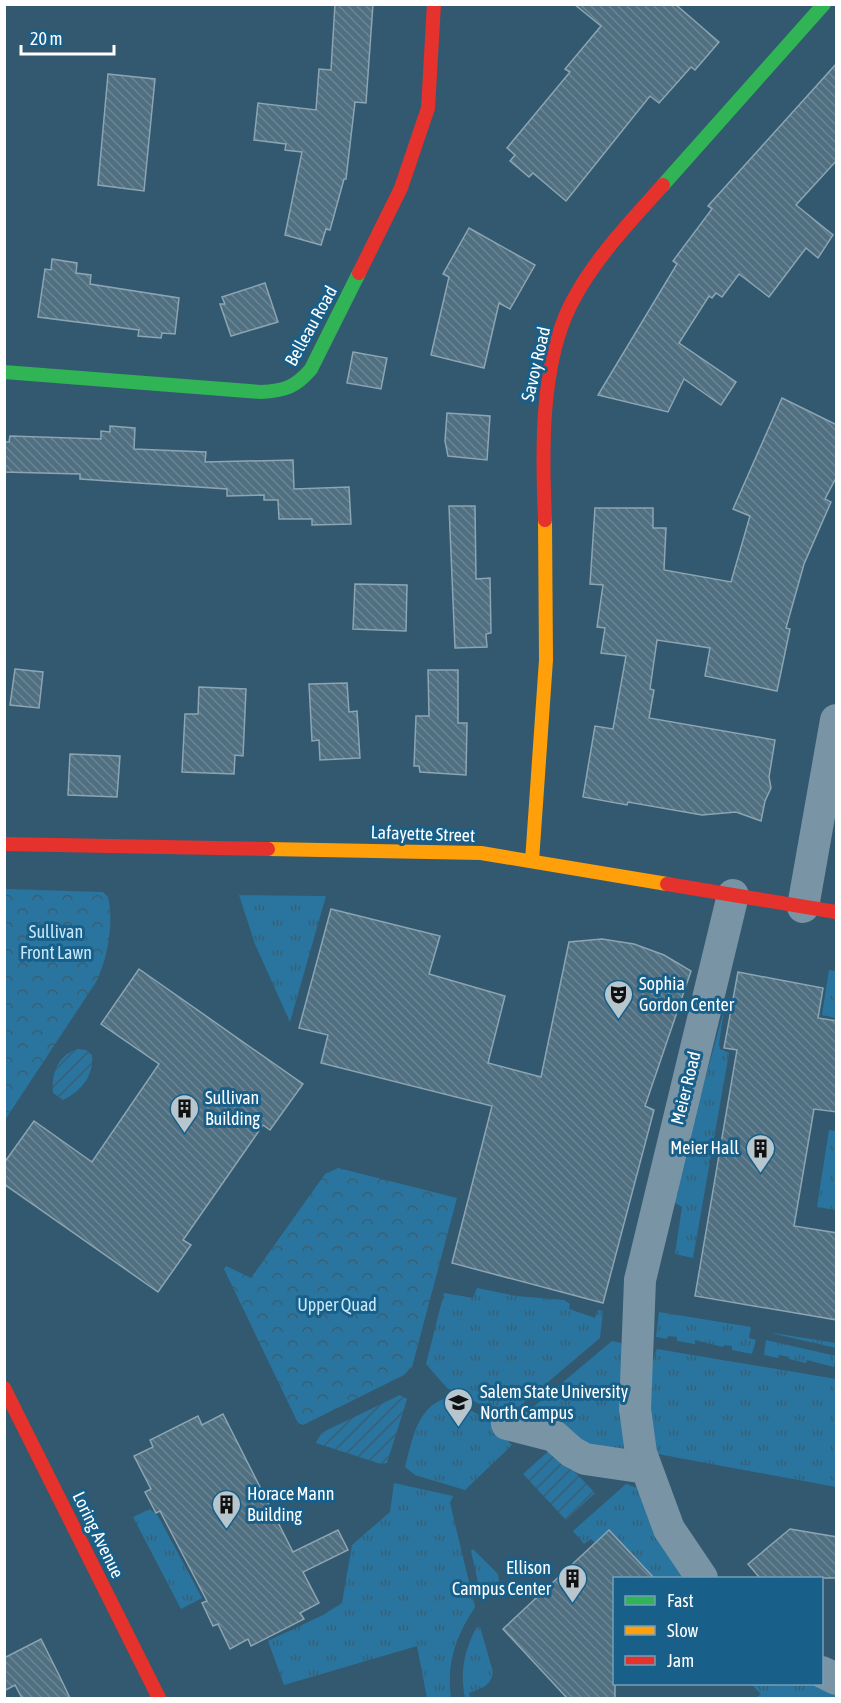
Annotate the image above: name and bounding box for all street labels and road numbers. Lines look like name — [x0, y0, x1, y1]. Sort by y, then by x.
street label: Belleau Road — [280, 282, 341, 369]
street label: Savoy Road — [517, 325, 554, 403]
street label: Lafayette Street — [370, 821, 476, 846]
street label: Meier Road — [666, 1049, 705, 1127]
street label: Loring Avenue — [68, 1488, 128, 1581]

